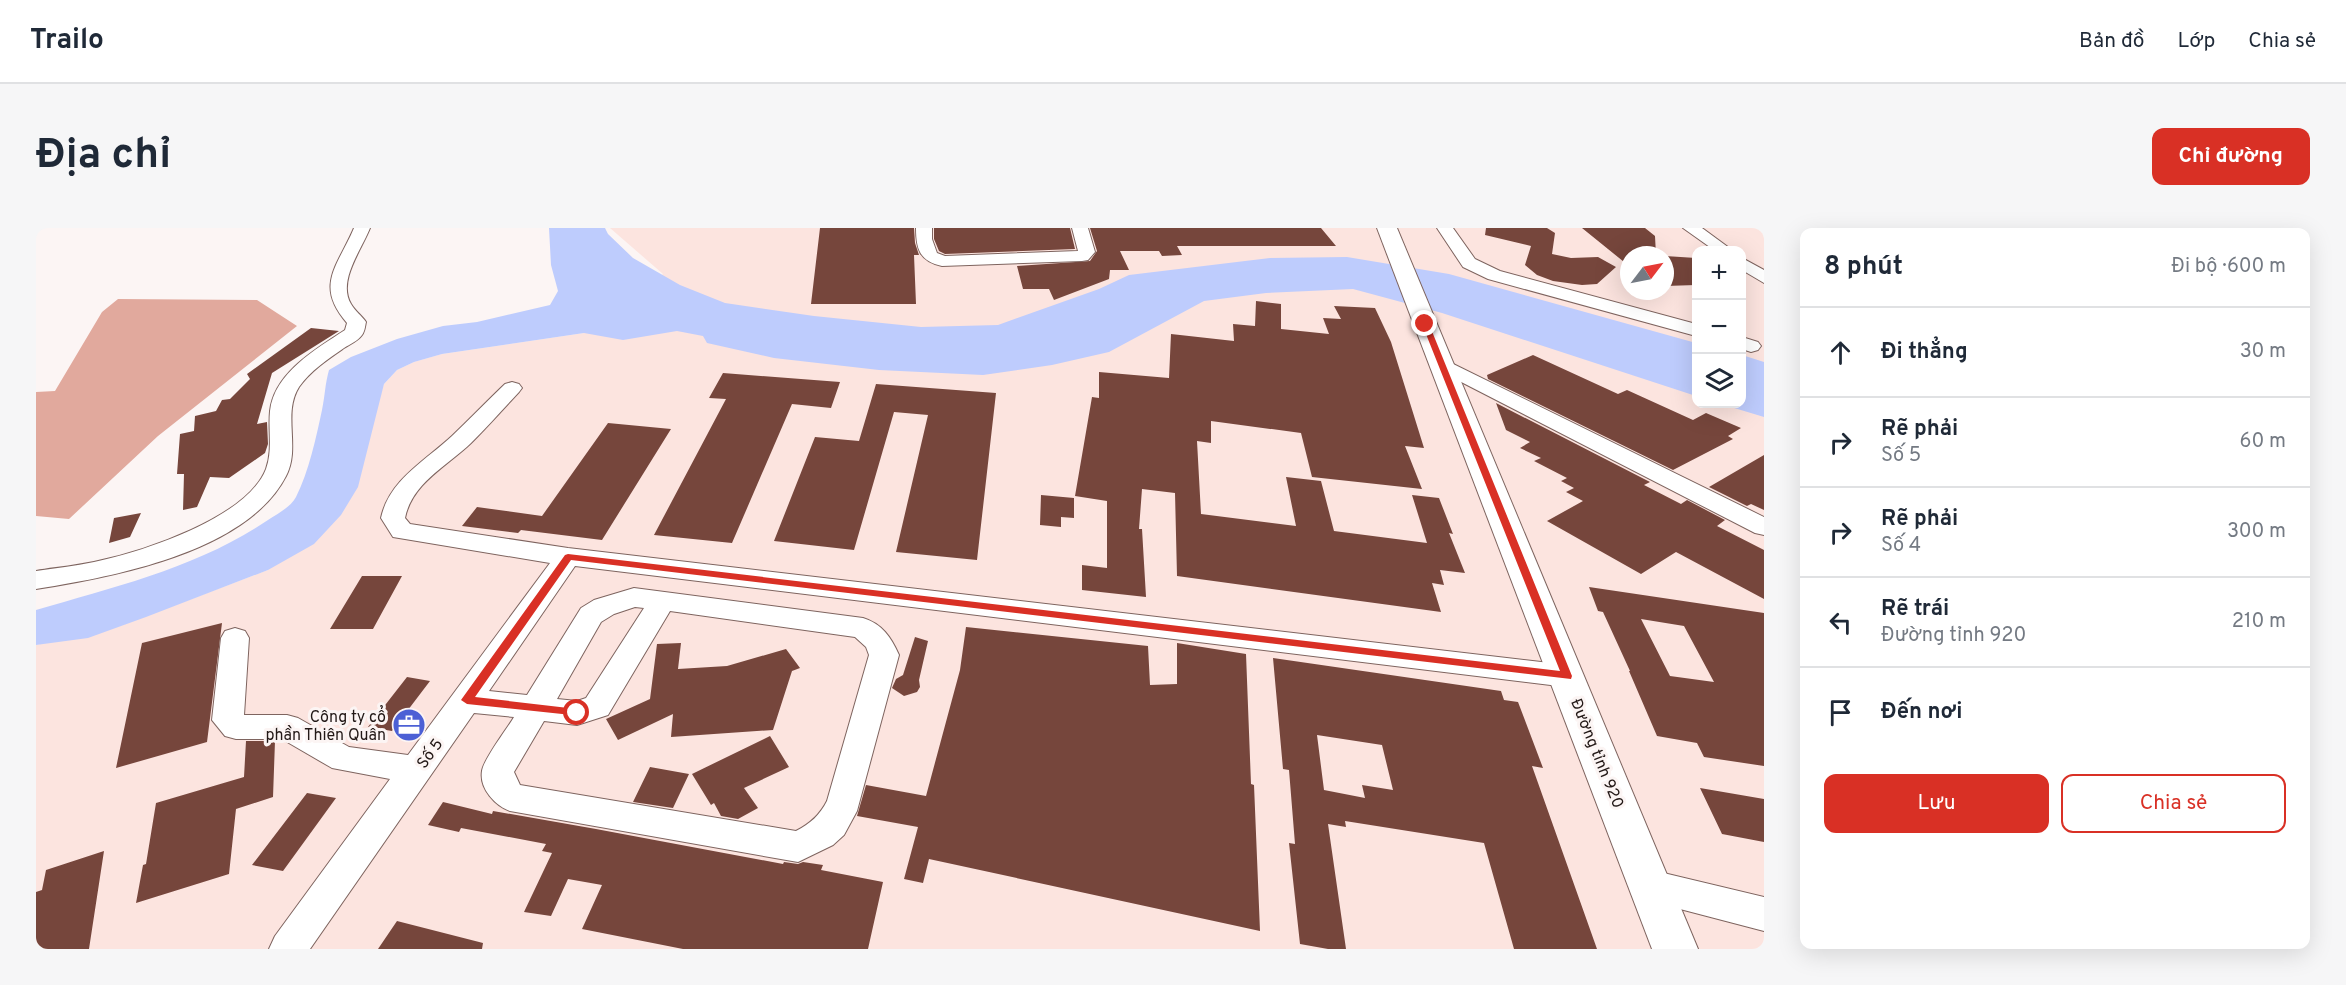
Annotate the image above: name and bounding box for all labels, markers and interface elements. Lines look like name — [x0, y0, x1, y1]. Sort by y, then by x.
text: Trailo — [30, 23, 104, 59]
text: Bản đồ — [2079, 28, 2145, 55]
text: Lớp — [2178, 28, 2215, 55]
text: Chia sẻ — [2248, 28, 2316, 55]
button: Chỉ đường — [2152, 128, 2310, 185]
text: Địa chỉ — [36, 130, 171, 183]
north arrow — [1620, 246, 1674, 300]
map controls — [1692, 246, 1746, 408]
button: + — [1692, 246, 1746, 300]
text: 8 phút — [1824, 251, 1903, 284]
text: Đi bộ · 600 m — [2171, 254, 2286, 280]
button: − — [1692, 300, 1746, 354]
route end — [1411, 310, 1437, 336]
icon: ahead — [1824, 336, 1857, 369]
text: Đi thẳng — [1881, 339, 1968, 366]
text: 30 m — [2240, 339, 2286, 365]
button: layers — [1692, 354, 1746, 408]
text: Rẽ phải — [1881, 416, 1958, 443]
icon: right — [1824, 426, 1857, 459]
text: 60 m — [2240, 429, 2286, 455]
text: Số 5 — [1881, 443, 1921, 469]
text: Rẽ phải — [1881, 506, 1958, 533]
icon: right — [1824, 516, 1857, 549]
text: 300 m — [2227, 519, 2286, 545]
text: Số 4 — [1881, 533, 1921, 559]
text: Rẽ trái — [1881, 596, 1949, 623]
icon: left — [1824, 606, 1857, 639]
text: 210 m — [2232, 609, 2286, 635]
text: Đường tỉnh 920 — [1881, 623, 2026, 649]
street label: Đường tỉnh 920 — [1565, 696, 1627, 811]
icon: arrive — [1824, 696, 1857, 729]
route start — [563, 699, 589, 725]
text: Đến nơi — [1881, 699, 1962, 726]
place label: Công ty cổ phần Thiên Quân — [266, 705, 386, 746]
office icon: Công ty cổ phần Thiên Quân — [391, 707, 427, 743]
street label: Số 5 — [412, 735, 448, 773]
button: Lưu — [1824, 774, 2049, 833]
button: Chia sẻ — [2061, 774, 2286, 833]

